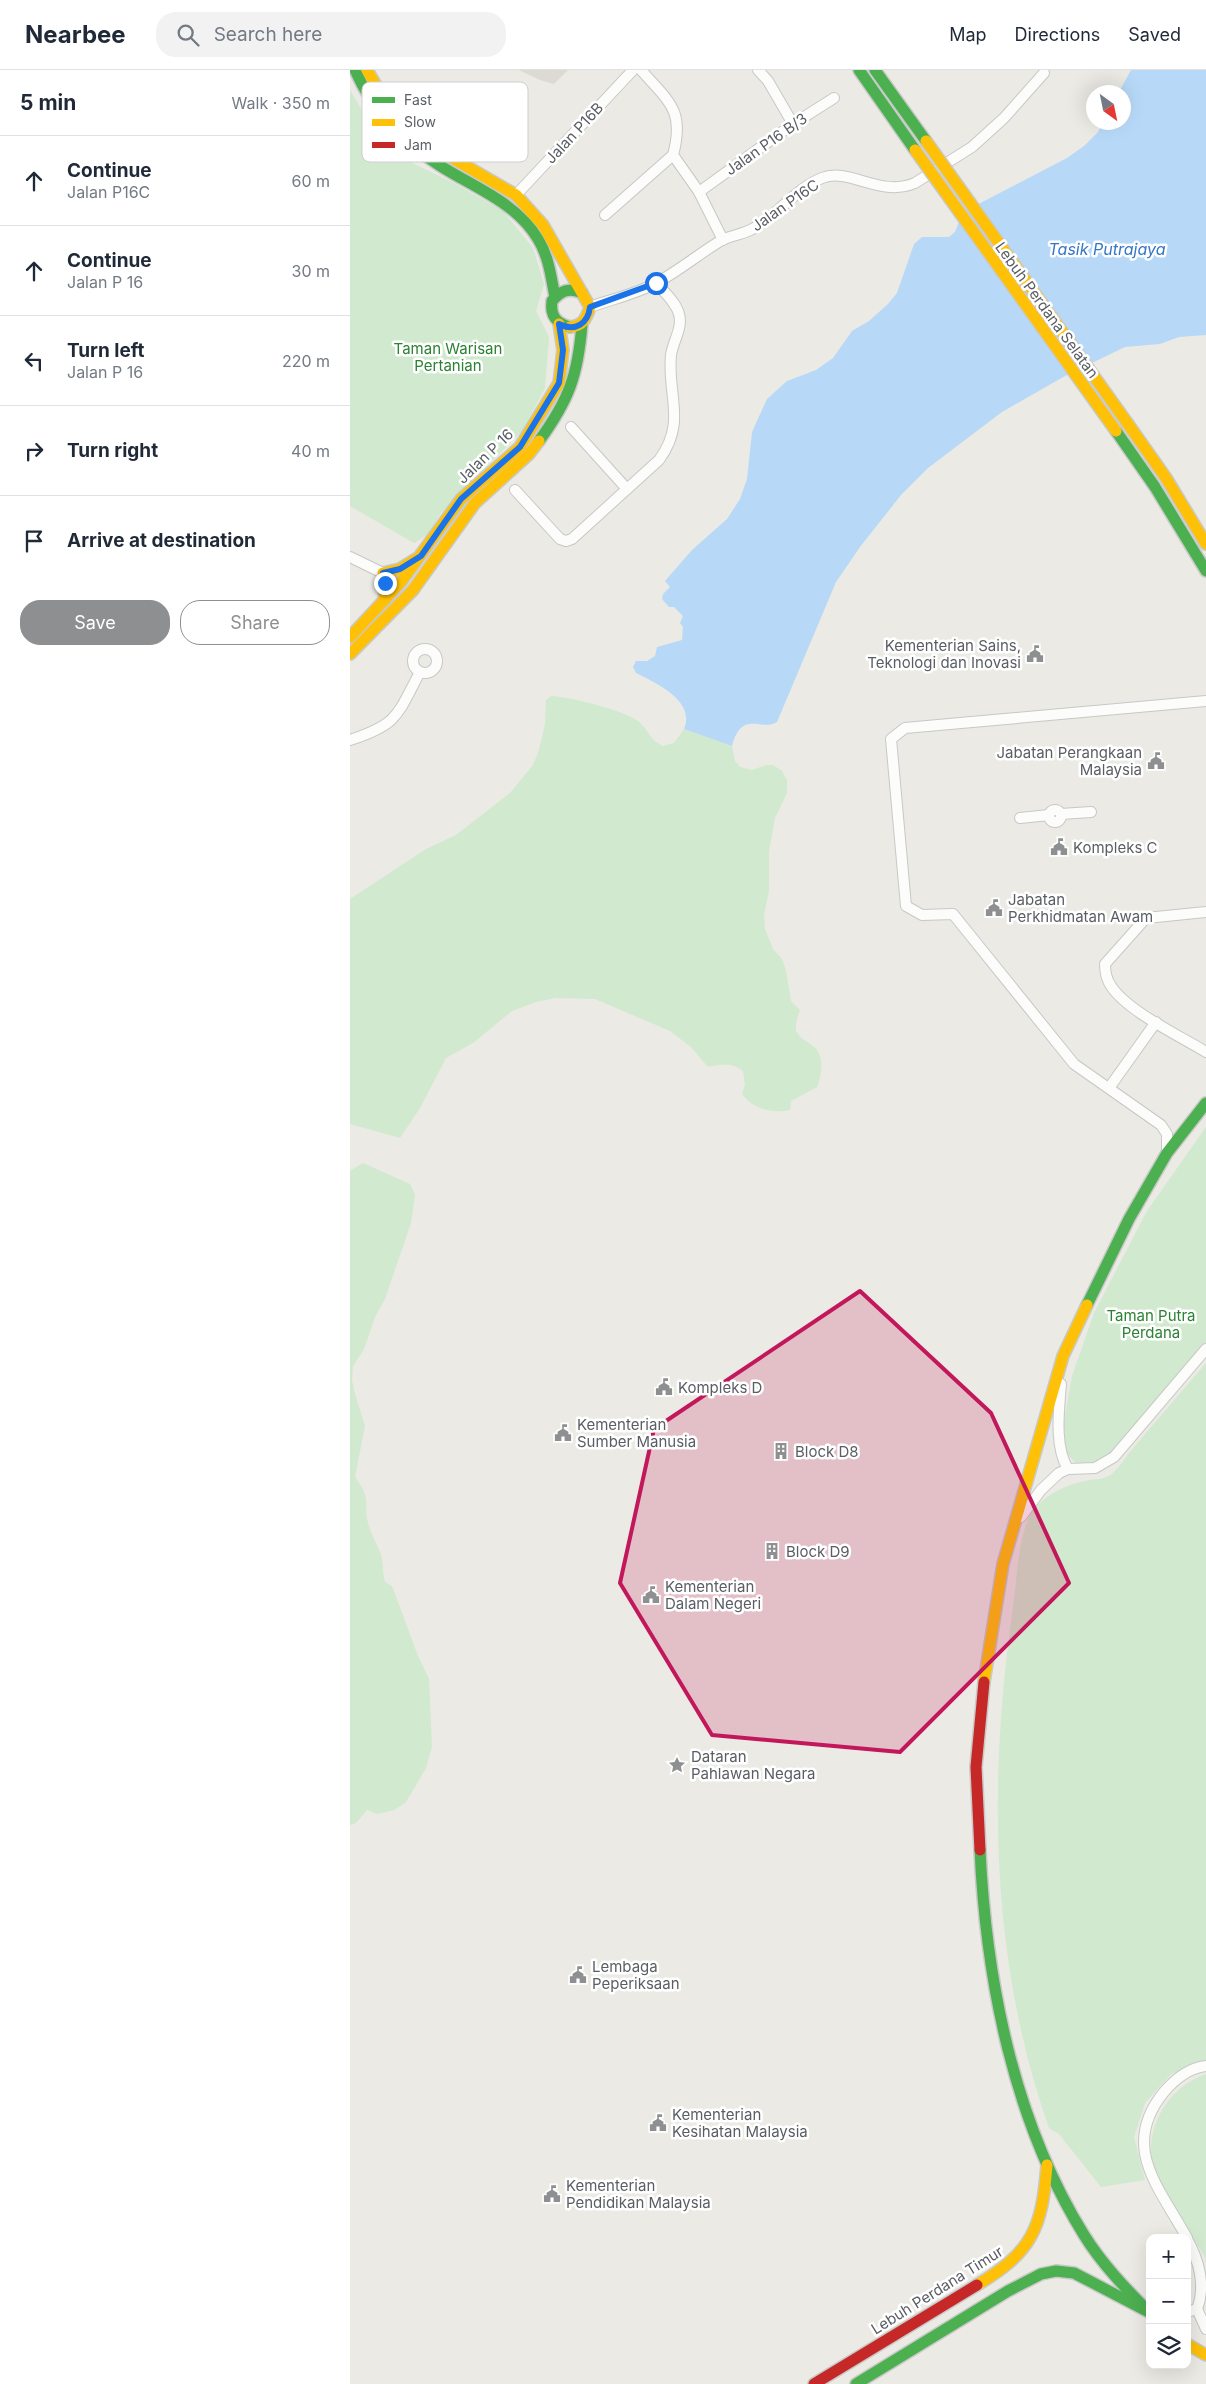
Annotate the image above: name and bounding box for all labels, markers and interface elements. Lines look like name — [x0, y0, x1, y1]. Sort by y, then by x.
search box — [156, 12, 506, 57]
text: Nearbee — [25, 20, 126, 49]
icon: search — [174, 21, 202, 49]
text: Search here — [214, 23, 322, 46]
text: Map — [949, 24, 987, 45]
text: Directions — [1015, 24, 1100, 45]
text: Saved — [1128, 24, 1181, 45]
legend — [362, 82, 528, 162]
north arrow — [1086, 85, 1131, 130]
text: 5 min — [20, 90, 76, 115]
text: Fast — [404, 91, 432, 108]
text: Walk · 350 m — [232, 93, 330, 113]
street label: Jalan P16B — [541, 98, 607, 168]
street label: Jalan P16 B/3 — [721, 109, 811, 179]
text: Slow — [404, 113, 436, 130]
text: Jam — [404, 136, 432, 153]
text: Continue — [67, 159, 152, 182]
icon: ahead — [20, 167, 48, 195]
text: 60 m — [291, 171, 330, 191]
street label: Jalan P16C — [748, 175, 822, 235]
text: Jalan P16C — [67, 182, 150, 202]
street label: Lebuh Perdana Selatan — [991, 238, 1103, 382]
water label: Tasik Putrajaya — [1048, 239, 1166, 259]
text: Continue — [67, 249, 152, 272]
icon: ahead — [20, 257, 48, 285]
text: 30 m — [292, 261, 330, 281]
text: Jalan P 16 — [67, 272, 143, 292]
route start — [645, 272, 668, 295]
text: Turn left — [67, 339, 145, 362]
park label: Taman Warisan Pertanian — [394, 339, 502, 375]
icon: left — [20, 347, 48, 375]
text: 220 m — [282, 351, 330, 371]
text: Jalan P 16 — [67, 362, 143, 382]
street label: Jalan P 16 — [453, 424, 517, 488]
icon: right — [20, 437, 48, 465]
text: Turn right — [67, 439, 158, 462]
text: 40 m — [291, 441, 330, 461]
icon: arrive — [20, 527, 48, 555]
text: Arrive at destination — [67, 529, 256, 552]
route end — [374, 572, 397, 595]
button: Save — [20, 600, 170, 645]
button: Share — [180, 600, 330, 645]
place label: Kementerian Sains, Teknologi dan Inovasi — [867, 636, 1021, 672]
public building icon: Kementerian Sains, Teknologi dan Inovasi — [1025, 644, 1045, 664]
place label: Jabatan Perangkaan Malaysia — [996, 743, 1142, 779]
public building icon: Jabatan Perangkaan Malaysia — [1146, 751, 1166, 771]
public building icon: Kompleks C — [1049, 837, 1069, 857]
place label: Kompleks C — [1073, 838, 1158, 857]
place label: Jabatan Perkhidmatan Awam — [1008, 890, 1153, 926]
public building icon: Jabatan Perkhidmatan Awam — [984, 898, 1004, 918]
park label: Taman Putra Perdana — [1106, 1306, 1196, 1342]
public building icon: Kompleks D — [654, 1377, 674, 1397]
place label: Kompleks D — [678, 1378, 762, 1397]
place label: Kementerian Sumber Manusia — [577, 1415, 696, 1451]
public building icon: Kementerian Sumber Manusia — [553, 1423, 573, 1443]
building icon: Block D8 — [771, 1441, 791, 1461]
place label: Block D8 — [795, 1442, 859, 1461]
building icon: Block D9 — [762, 1541, 782, 1561]
place label: Block D9 — [786, 1542, 850, 1561]
place label: Kementerian Dalam Negeri — [665, 1577, 761, 1613]
public building icon: Kementerian Dalam Negeri — [641, 1585, 661, 1605]
place label: Dataran Pahlawan Negara — [691, 1747, 815, 1783]
place icon: Dataran Pahlawan Negara — [667, 1755, 687, 1775]
place label: Lembaga Peperiksaan — [592, 1957, 680, 1993]
public building icon: Lembaga Peperiksaan — [568, 1965, 588, 1985]
place label: Kementerian Kesihatan Malaysia — [672, 2105, 808, 2141]
public building icon: Kementerian Kesihatan Malaysia — [648, 2113, 668, 2133]
place label: Kementerian Pendidikan Malaysia — [566, 2176, 711, 2212]
public building icon: Kementerian Pendidikan Malaysia — [542, 2184, 562, 2204]
map controls — [1146, 2234, 1191, 2369]
button: + — [1146, 2234, 1191, 2279]
street label: Lebuh Perdana Timur — [867, 2241, 1007, 2338]
button: − — [1146, 2279, 1191, 2324]
button: layers — [1146, 2324, 1191, 2369]

